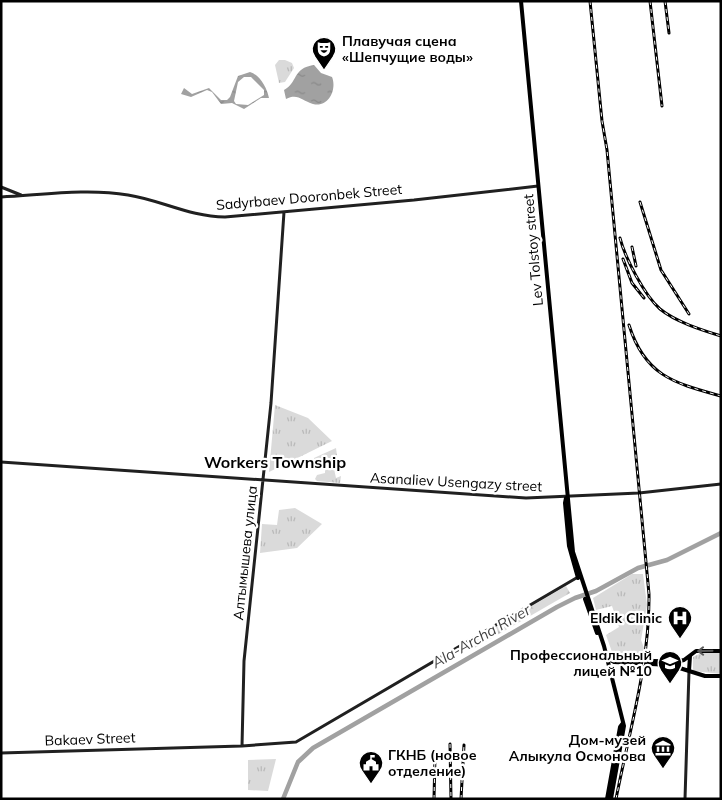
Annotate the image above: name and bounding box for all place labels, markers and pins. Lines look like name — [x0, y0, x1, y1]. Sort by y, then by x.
place label: Плавучая сцена «Шепчущие воды» — [342, 32, 473, 66]
theatre icon: Плавучая сцена «Шепчущие воды» — [311, 36, 337, 70]
hospital icon: Eldik Clinic — [667, 605, 693, 639]
place label: Eldik Clinic — [590, 609, 662, 627]
place label: Профессиональный лицей №10 — [510, 646, 652, 680]
school or university icon: Профессиональный лицей №10 — [657, 650, 683, 684]
place label: Дом-музей Алыкула Осмонова — [509, 731, 646, 765]
museum icon: Дом-музей Алыкула Осмонова — [650, 735, 676, 769]
place label: ГКНБ (новое отделение) — [388, 746, 477, 780]
public building icon: ГКНБ (новое отделение) — [358, 750, 384, 784]

